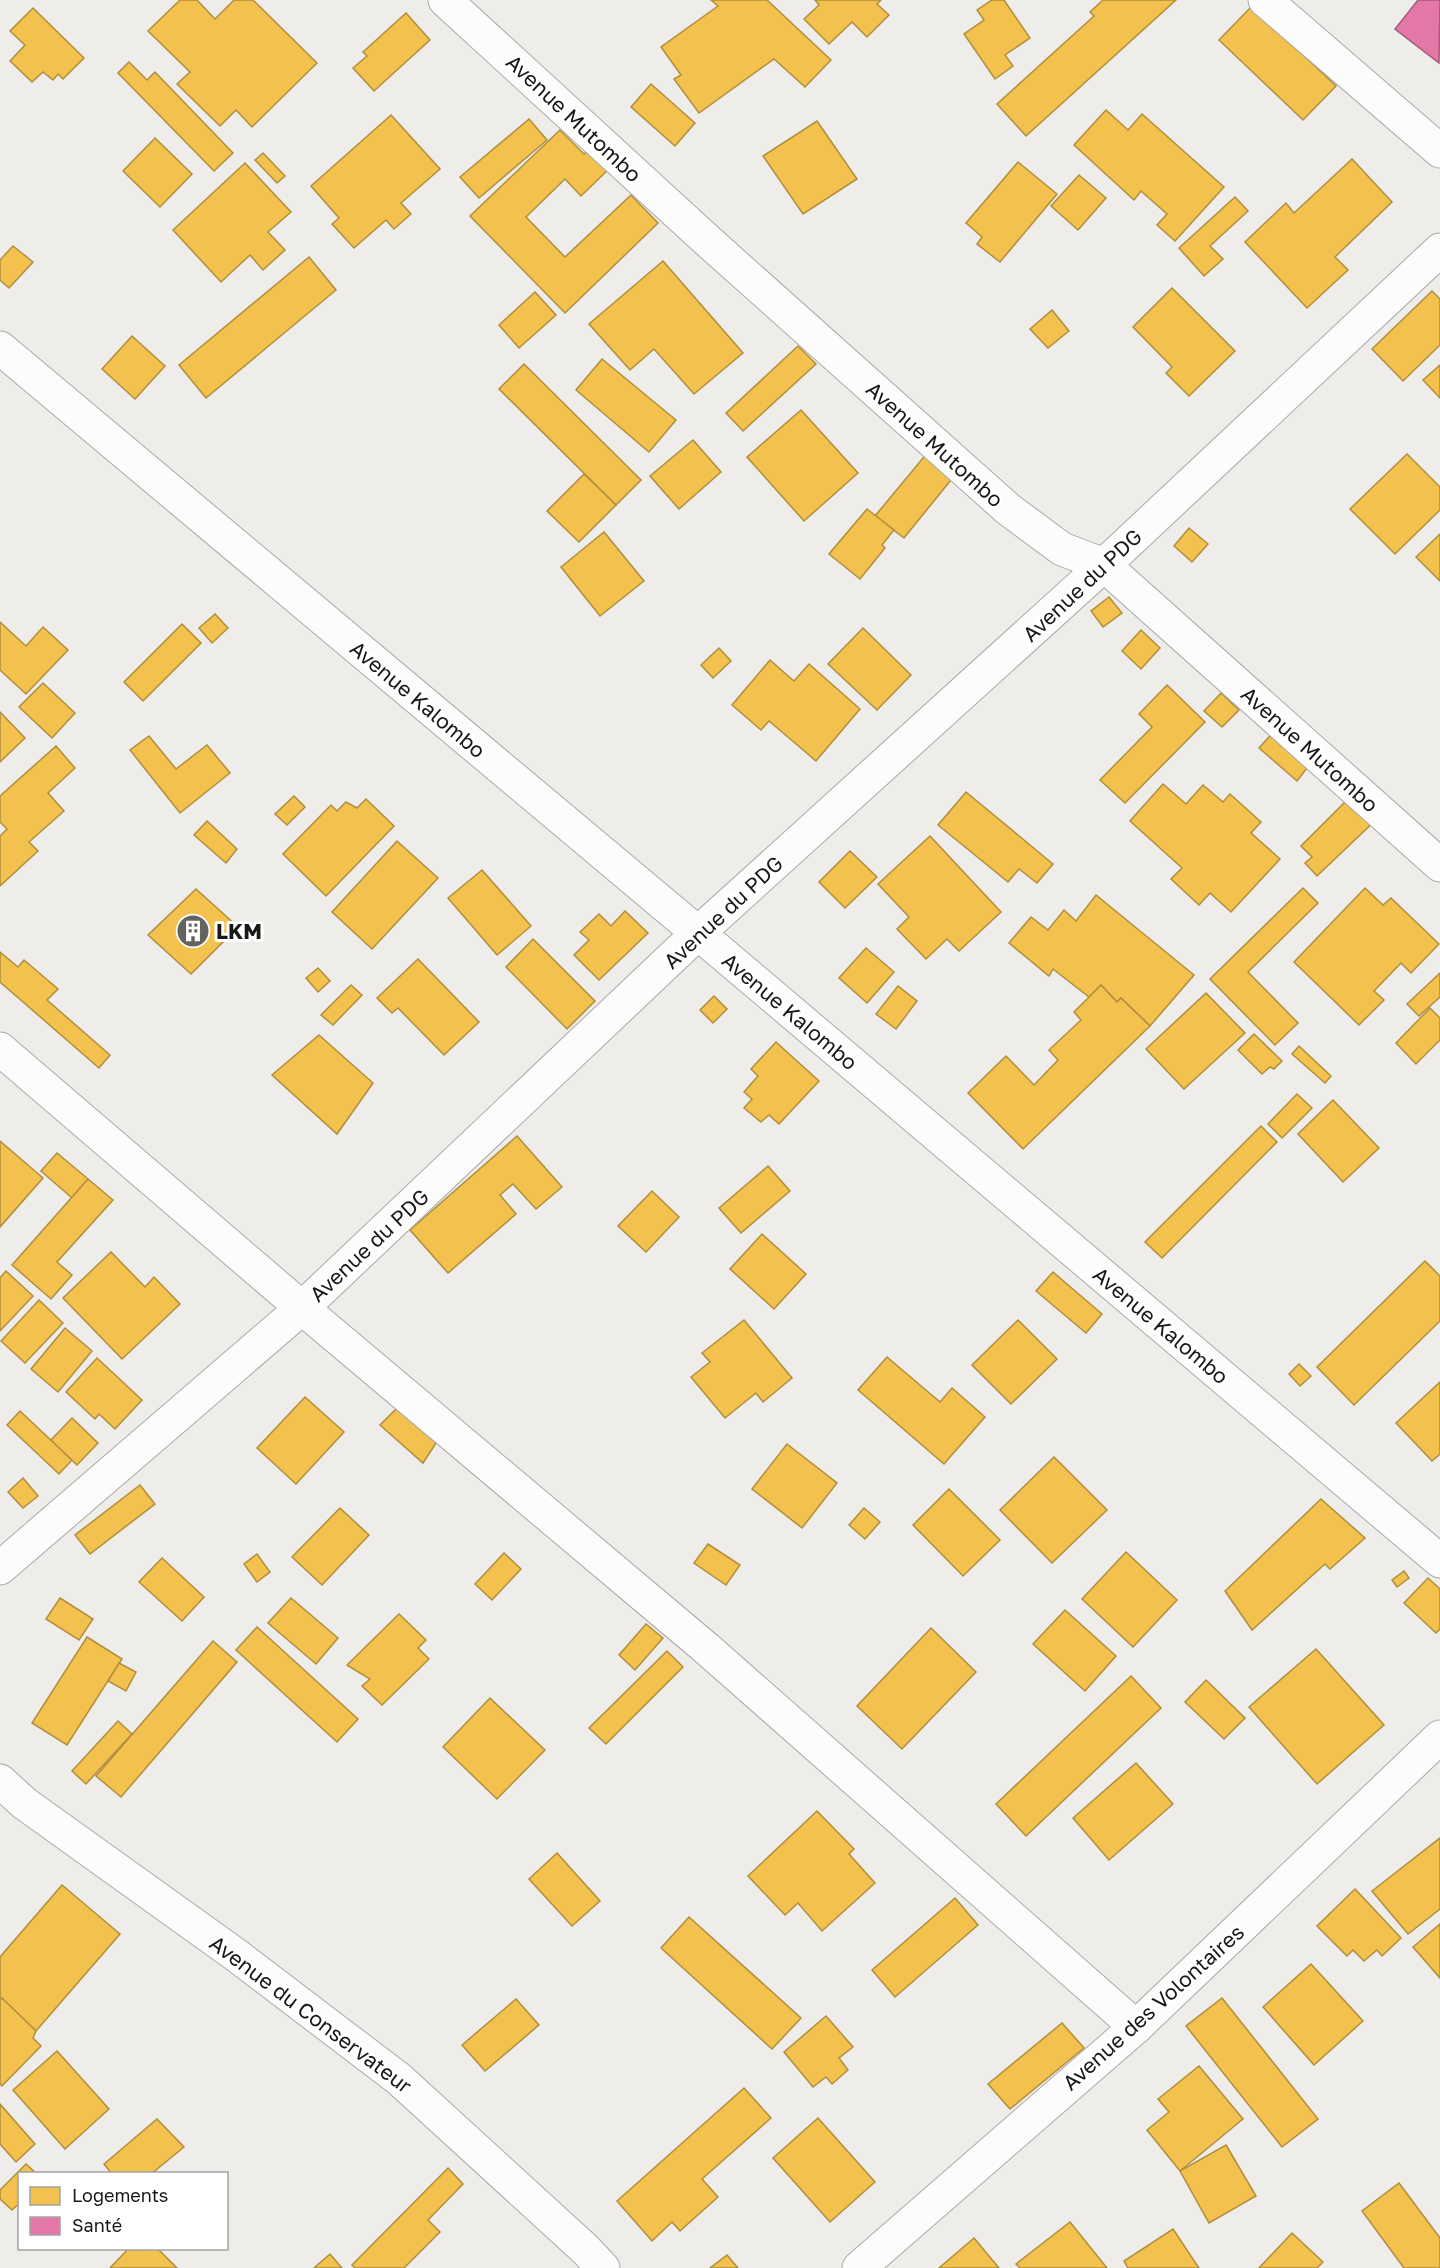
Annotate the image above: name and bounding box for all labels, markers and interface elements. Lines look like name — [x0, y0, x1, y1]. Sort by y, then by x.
street label: Avenue Mutombo — [501, 49, 647, 187]
street label: Avenue Mutombo — [861, 376, 1009, 512]
street label: Avenue du PDG — [1017, 523, 1147, 647]
street label: Avenue Kalombo — [345, 635, 491, 763]
street label: Avenue Mutombo — [1236, 681, 1384, 817]
street label: Avenue du PDG — [658, 850, 788, 974]
building icon: LKM — [175, 913, 211, 949]
place label: LKM — [216, 918, 262, 944]
street label: Avenue Kalombo — [717, 947, 863, 1075]
street label: Avenue du PDG — [304, 1183, 434, 1307]
street label: Avenue Kalombo — [1088, 1261, 1234, 1389]
street label: Avenue des Volontaires — [1057, 1919, 1249, 2095]
street label: Avenue du Conservateur — [205, 1929, 417, 2099]
legend — [18, 2172, 228, 2250]
text: Logements — [72, 2184, 168, 2206]
text: Santé — [72, 2214, 122, 2236]

